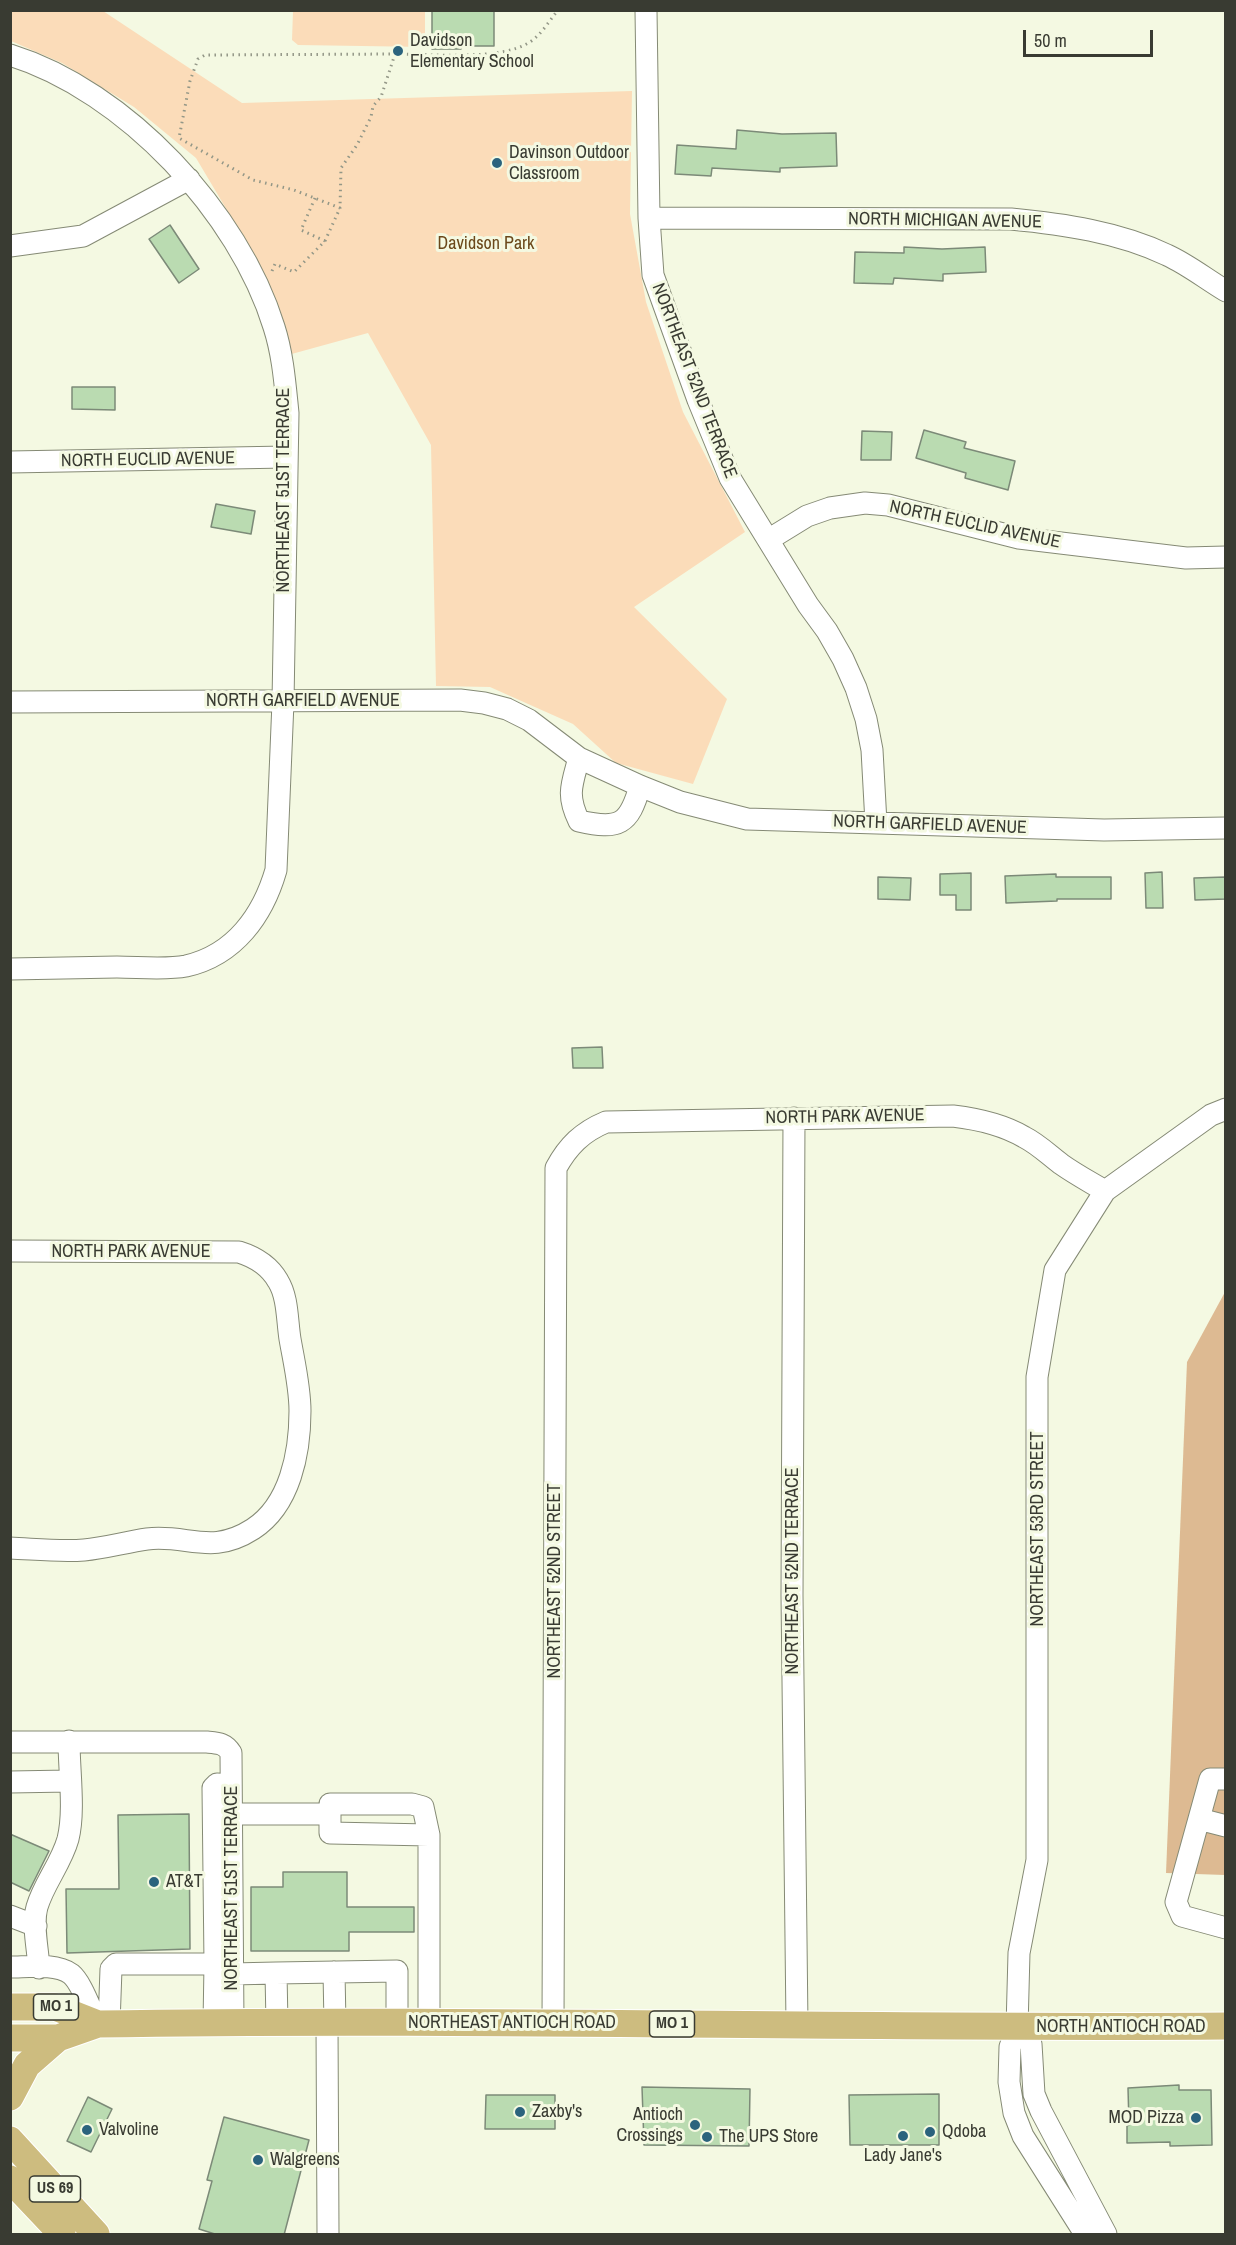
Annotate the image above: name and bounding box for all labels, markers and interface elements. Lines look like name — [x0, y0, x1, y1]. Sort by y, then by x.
scale bar — [1026, 18, 1156, 56]
text: 50 m — [1034, 28, 1067, 53]
place label: Davidson Elementary School — [410, 30, 534, 72]
marker: Davidson Elementary School — [391, 44, 405, 58]
place label: Davinson Outdoor Classroom — [509, 142, 629, 184]
marker: Davinson Outdoor Classroom — [490, 156, 504, 170]
street label: NORTH MICHIGAN AVENUE — [848, 209, 1042, 233]
park label: Davidson Park — [438, 233, 534, 255]
street label: NORTHEAST 52ND TERRACE — [647, 280, 741, 482]
street label: NORTHEAST 51ST TERRACE — [273, 388, 295, 592]
street label: NORTH EUCLID AVENUE — [61, 448, 235, 472]
street label: NORTH EUCLID AVENUE — [888, 496, 1062, 554]
street label: NORTH GARFIELD AVENUE — [206, 690, 400, 712]
street label: NORTH GARFIELD AVENUE — [833, 811, 1027, 839]
street label: NORTH PARK AVENUE — [765, 1105, 925, 1129]
street label: NORTH PARK AVENUE — [51, 1241, 211, 1263]
street label: NORTHEAST 53RD STREET — [1027, 1432, 1049, 1626]
street label: NORTHEAST 52ND TERRACE — [782, 1467, 804, 1675]
street label: NORTHEAST 52ND STREET — [544, 1484, 566, 1678]
street label: NORTHEAST 51ST TERRACE — [221, 1786, 243, 1990]
place label: AT&T — [166, 1871, 203, 1893]
marker: AT&T — [147, 1875, 161, 1889]
road number: MO 1 — [34, 1994, 78, 2020]
road number: MO 1 — [650, 2011, 694, 2037]
street label: NORTHEAST ANTIOCH ROAD — [408, 2012, 616, 2034]
street label: NORTH ANTIOCH ROAD — [1036, 2016, 1206, 2038]
place label: Zaxby's — [532, 2101, 582, 2123]
place label: Antioch Crossings — [617, 2104, 683, 2146]
marker: Zaxby's — [513, 2105, 527, 2119]
place label: MOD Pizza — [1109, 2107, 1184, 2129]
marker: MOD Pizza — [1189, 2111, 1203, 2125]
marker: Antioch Crossings — [688, 2118, 702, 2132]
place label: Valvoline — [99, 2119, 159, 2141]
place label: Qdoba — [942, 2121, 986, 2143]
marker: Valvoline — [80, 2123, 94, 2137]
marker: Qdoba — [923, 2125, 937, 2139]
place label: The UPS Store — [719, 2126, 818, 2148]
marker: Lady Jane's — [896, 2129, 910, 2143]
marker: The UPS Store — [700, 2130, 714, 2144]
place label: Lady Jane's — [864, 2145, 942, 2167]
place label: Walgreens — [270, 2149, 340, 2171]
marker: Walgreens — [251, 2153, 265, 2167]
road number: US 69 — [29, 2176, 80, 2202]

